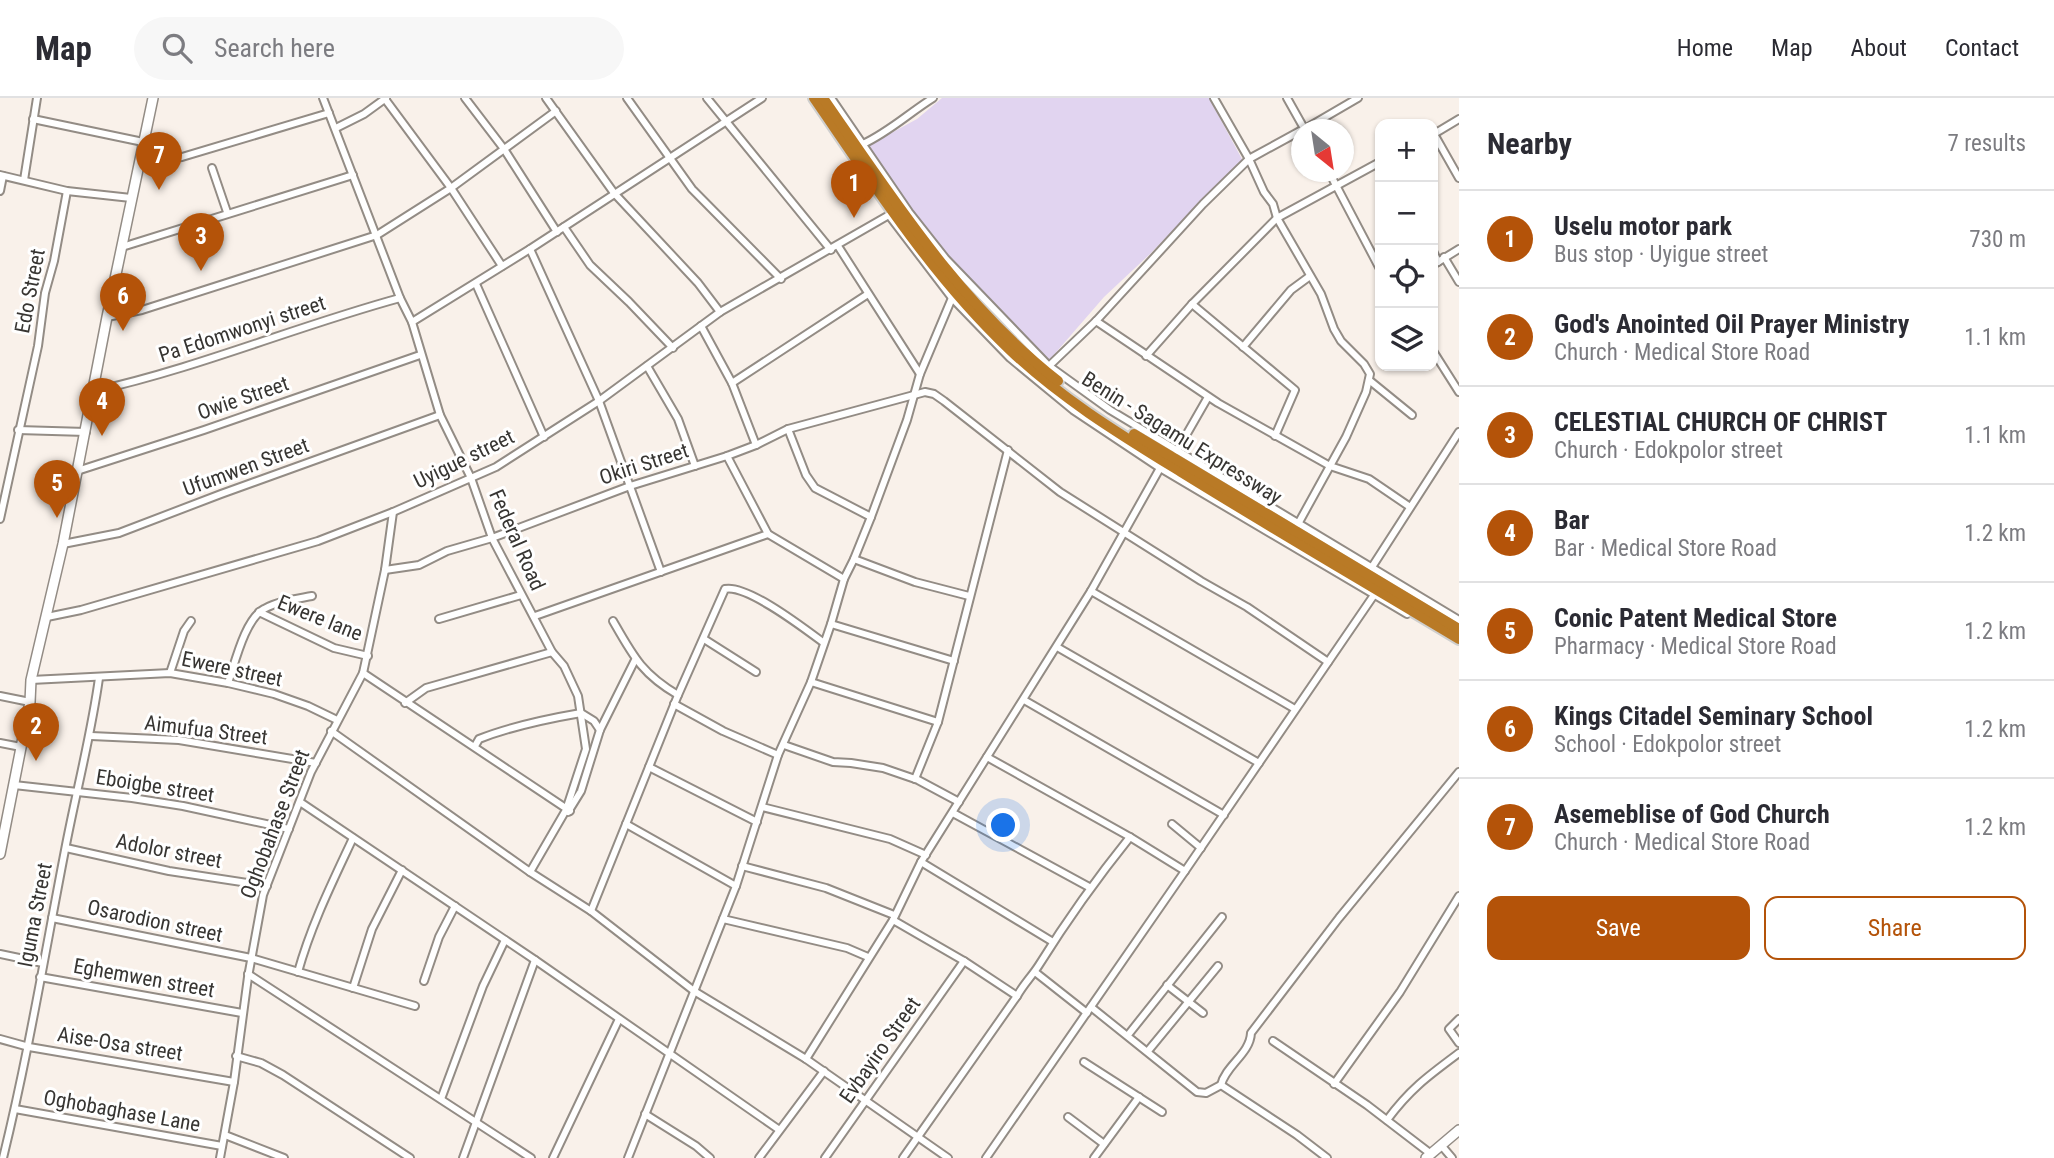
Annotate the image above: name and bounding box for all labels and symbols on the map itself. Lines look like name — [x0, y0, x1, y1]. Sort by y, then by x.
north arrow — [1291, 119, 1354, 182]
pin: 7 — [136, 132, 182, 190]
pin: 1 — [831, 160, 877, 218]
pin: 3 — [178, 213, 224, 271]
street label: Edo Street — [10, 247, 50, 335]
pin: 6 — [100, 273, 146, 331]
street label: Pa Edomwonyi street — [156, 291, 328, 367]
street label: Benin - Sagamu Expressway — [1078, 367, 1287, 510]
street label: Owie Street — [194, 371, 292, 425]
pin: 4 — [79, 378, 125, 436]
street label: Uyigue street — [410, 424, 518, 494]
street label: Ufumwen Street — [180, 433, 312, 501]
street label: Okiri Street — [596, 438, 692, 490]
pin: 5 — [34, 460, 80, 518]
street label: Federal Road — [484, 486, 550, 594]
street label: Ewere lane — [274, 590, 366, 646]
street label: Ewere street — [179, 647, 285, 691]
pin: 2 — [13, 703, 59, 761]
street label: Aimufua Street — [143, 711, 269, 749]
street label: Oghobahase Street — [236, 746, 314, 902]
street label: Eboigbe street — [94, 765, 216, 807]
your location — [986, 808, 1020, 842]
street label: Adolor street — [114, 829, 224, 873]
street label: Iguma Street — [13, 861, 57, 969]
street label: Osarodion street — [85, 895, 225, 947]
street label: Eghemwen street — [72, 954, 216, 1002]
street label: Evbayiro Street — [835, 992, 925, 1108]
street label: Aise-Osa street — [56, 1022, 184, 1066]
street label: Oghobaghase Lane — [42, 1085, 202, 1137]

